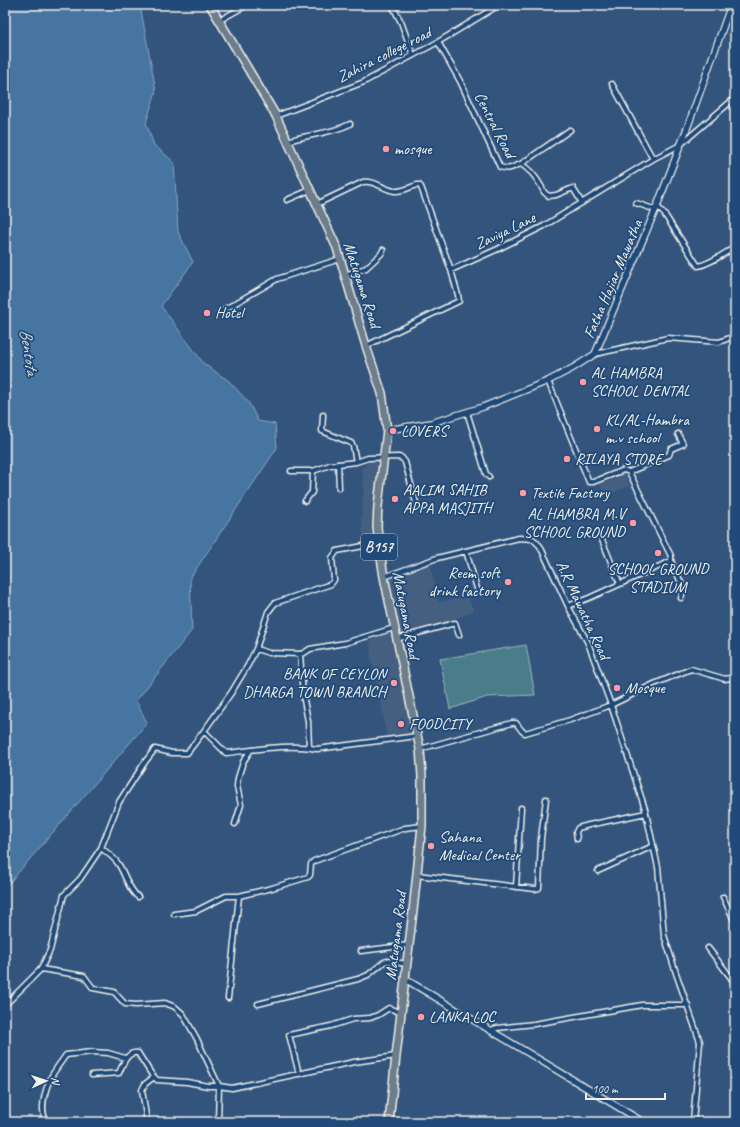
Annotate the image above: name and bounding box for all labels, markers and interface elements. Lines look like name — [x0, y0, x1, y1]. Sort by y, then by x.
street label: Zahira college road — [334, 22, 437, 87]
street label: Central Road — [470, 89, 521, 164]
place label: mosque — [394, 139, 433, 159]
marker: mosque — [381, 144, 391, 154]
street label: Zaviya Lane — [471, 207, 540, 254]
street label: Fatha Hajiar Mawatha — [579, 215, 648, 341]
street label: Matugama Road — [339, 240, 386, 333]
place label: Hotel — [215, 303, 246, 323]
marker: Hotel — [202, 308, 212, 318]
water label: Bentota — [15, 328, 43, 378]
place label: AL HAMBRA SCHOOL DENTAL — [591, 363, 690, 401]
marker: AL HAMBRA SCHOOL DENTAL — [578, 377, 588, 387]
place label: KL/AL-Hambra m.v school — [605, 410, 690, 448]
place label: LOVERS — [401, 421, 450, 441]
marker: KL/AL-Hambra m.v school — [592, 424, 602, 434]
marker: LOVERS — [388, 426, 398, 436]
place label: RILAYA STORE — [575, 449, 665, 469]
marker: RILAYA STORE — [562, 454, 572, 464]
place label: AALIM SAHIB APPA MASJITH — [403, 480, 495, 518]
place label: Textile Factory — [531, 483, 611, 503]
marker: Textile Factory — [518, 488, 528, 498]
marker: AALIM SAHIB APPA MASJITH — [390, 494, 400, 504]
place label: AL HAMBRA M.V SCHOOL GROUND — [524, 504, 628, 542]
marker: AL HAMBRA M.V SCHOOL GROUND — [628, 518, 638, 528]
road number: B157 — [361, 534, 397, 560]
marker: SCHOOL GROUND STADIUM — [653, 548, 663, 558]
street label: A.R Mawatha Road — [551, 558, 616, 665]
place label: SCHOOL GROUND STADIUM — [607, 559, 710, 597]
place label: Reem soft drink factory — [429, 563, 502, 601]
street label: Matugama Road — [388, 570, 425, 663]
marker: Reem soft drink factory — [503, 577, 513, 587]
place label: BANK OF CEYLON DHARGA TOWN BRANCH — [243, 664, 389, 702]
marker: BANK OF CEYLON DHARGA TOWN BRANCH — [389, 678, 399, 688]
place label: Mosque — [625, 678, 667, 698]
marker: Mosque — [612, 683, 622, 693]
place label: FOODCITY — [409, 714, 474, 734]
marker: FOODCITY — [396, 719, 406, 729]
place label: Sahana Medical Center — [439, 827, 521, 865]
marker: Sahana Medical Center — [426, 841, 436, 851]
street label: Matugama Road — [381, 888, 412, 981]
place label: LANKA LOC — [429, 1007, 497, 1027]
marker: LANKA LOC — [416, 1012, 426, 1022]
north arrow — [26, 1061, 66, 1101]
scale bar — [586, 1075, 665, 1101]
text: N — [49, 1077, 63, 1086]
text: 100 m — [592, 1081, 619, 1097]

